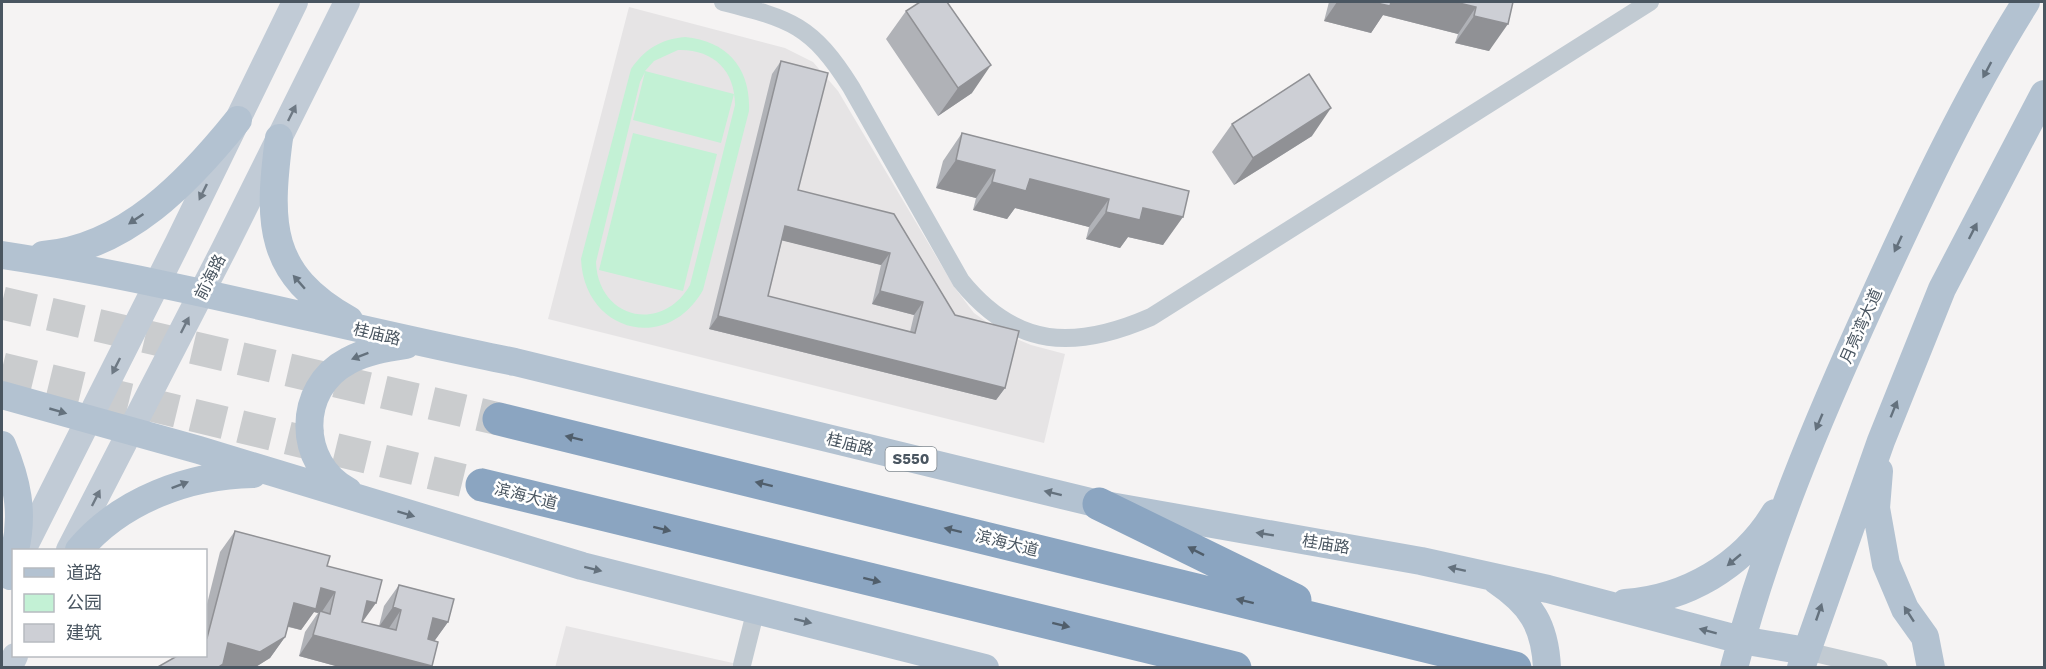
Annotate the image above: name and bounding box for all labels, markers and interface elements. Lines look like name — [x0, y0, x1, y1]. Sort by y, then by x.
one-way arrow — [1982, 62, 1992, 79]
one-way arrow — [287, 105, 296, 122]
one-way arrow — [199, 183, 208, 200]
one-way arrow — [129, 213, 145, 225]
one-way arrow — [1967, 222, 1977, 240]
one-way arrow — [1893, 235, 1903, 253]
street label: 前海路 — [191, 251, 229, 303]
one-way arrow — [292, 275, 306, 290]
street label: 月亮湾大道 — [1836, 286, 1886, 366]
one-way arrow — [180, 316, 190, 333]
street label: 桂庙路 — [351, 319, 403, 349]
one-way arrow — [351, 352, 369, 361]
one-way arrow — [111, 358, 121, 375]
one-way arrow — [1890, 400, 1899, 418]
one-way arrow — [49, 406, 67, 416]
one-way arrow — [1814, 414, 1824, 432]
street label: 桂庙路 — [824, 429, 876, 459]
one-way arrow — [565, 432, 584, 442]
road number: S550 — [886, 447, 936, 471]
one-way arrow — [755, 478, 773, 488]
street label: 滨海大道 — [493, 479, 559, 513]
one-way arrow — [171, 480, 189, 490]
one-way arrow — [1044, 488, 1062, 498]
one-way arrow — [91, 490, 101, 507]
one-way arrow — [397, 510, 415, 519]
one-way arrow — [652, 524, 671, 534]
one-way arrow — [944, 525, 962, 535]
street label: 滨海大道 — [974, 526, 1040, 560]
one-way arrow — [1256, 530, 1275, 539]
street label: 桂庙路 — [1301, 531, 1351, 557]
one-way arrow — [1188, 546, 1205, 555]
legend — [12, 549, 207, 657]
one-way arrow — [1727, 553, 1742, 566]
text: 道路 — [66, 562, 102, 583]
one-way arrow — [584, 564, 602, 574]
one-way arrow — [1447, 564, 1466, 573]
one-way arrow — [862, 575, 881, 585]
text: 公园 — [66, 592, 102, 613]
one-way arrow — [1235, 596, 1254, 606]
one-way arrow — [1815, 603, 1825, 621]
one-way arrow — [1904, 606, 1915, 623]
one-way arrow — [793, 617, 812, 627]
one-way arrow — [1052, 621, 1070, 631]
text: 建筑 — [66, 622, 102, 643]
one-way arrow — [1698, 625, 1717, 635]

